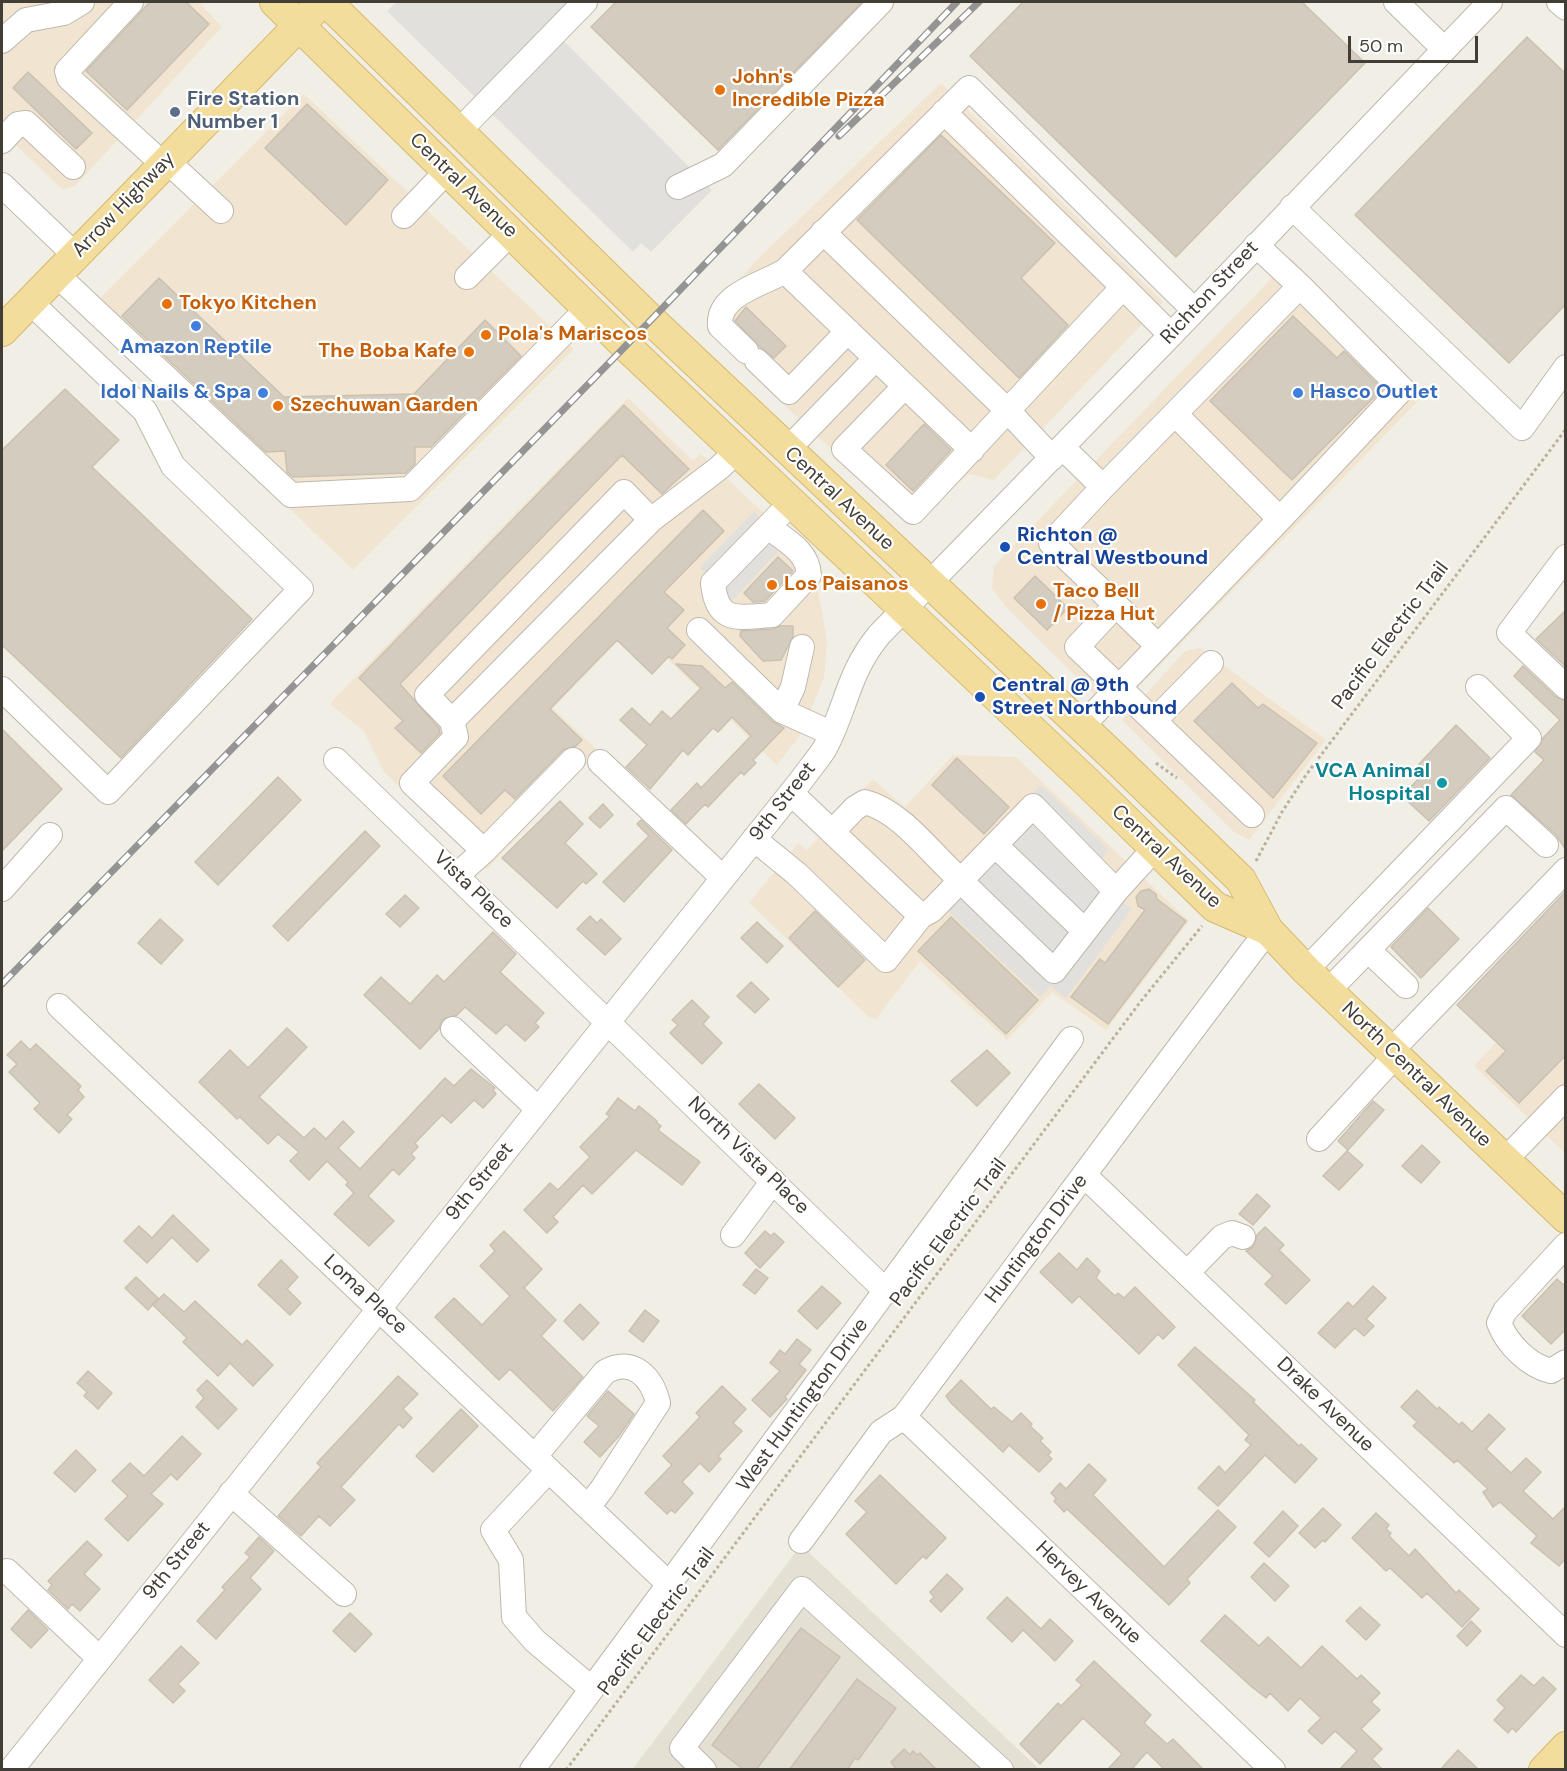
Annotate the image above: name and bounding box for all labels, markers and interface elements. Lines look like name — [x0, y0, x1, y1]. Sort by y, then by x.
scale bar — [1351, 24, 1482, 62]
text: 50 m — [1359, 34, 1403, 58]
place label: John's Incredible Pizza — [732, 66, 885, 113]
marker: John's Incredible Pizza — [713, 83, 727, 97]
place label: Fire Station Number 1 — [187, 88, 299, 135]
marker: Fire Station Number 1 — [168, 105, 182, 119]
street label: Central Avenue — [404, 128, 522, 244]
street label: Arrow Highway — [68, 147, 180, 263]
street label: Richton Street — [1156, 236, 1264, 350]
place label: Tokyo Kitchen — [179, 292, 317, 316]
marker: Tokyo Kitchen — [160, 297, 174, 311]
marker: Amazon Reptile — [189, 319, 203, 333]
place label: Pola's Mariscos — [498, 323, 647, 347]
marker: Pola's Mariscos — [479, 328, 493, 342]
place label: Amazon Reptile — [120, 336, 272, 360]
place label: The Boba Kafe — [318, 340, 457, 364]
marker: The Boba Kafe — [462, 345, 476, 359]
place label: Idol Nails & Spa — [101, 381, 251, 405]
place label: Hasco Outlet — [1310, 381, 1438, 405]
marker: Idol Nails & Spa — [256, 386, 270, 400]
marker: Hasco Outlet — [1291, 386, 1305, 400]
place label: Szechuwan Garden — [290, 394, 478, 418]
marker: Szechuwan Garden — [271, 399, 285, 413]
street label: Central Avenue — [779, 442, 899, 556]
place label: Richton @ Central Westbound — [1017, 524, 1208, 571]
marker: Richton @ Central Westbound — [998, 540, 1012, 554]
street label: Pacific Electric Trail — [1328, 557, 1454, 715]
place label: Los Paisanos — [784, 573, 909, 597]
marker: Los Paisanos — [765, 578, 779, 592]
place label: Taco Bell / Pizza Hut — [1053, 580, 1155, 627]
marker: Taco Bell / Pizza Hut — [1034, 597, 1048, 611]
place label: Central @ 9th Street Northbound — [992, 674, 1177, 721]
marker: Central @ 9th Street Northbound — [973, 690, 987, 704]
street label: 9th Street — [745, 758, 821, 846]
place label: VCA Animal Hospital — [1315, 760, 1430, 807]
marker: VCA Animal Hospital — [1435, 776, 1449, 790]
street label: Central Avenue — [1106, 800, 1226, 914]
street label: Vista Place — [428, 846, 518, 934]
street label: North Central Avenue — [1336, 997, 1496, 1153]
street label: North Vista Place — [682, 1092, 814, 1220]
street label: 9th Street — [441, 1138, 519, 1226]
street label: Pacific Electric Trail — [886, 1154, 1012, 1312]
street label: Huntington Drive — [981, 1170, 1093, 1308]
street label: Loma Place — [318, 1250, 412, 1340]
street label: West Huntington Drive — [732, 1314, 874, 1496]
street label: Drake Avenue — [1271, 1353, 1379, 1457]
street label: 9th Street — [138, 1517, 216, 1605]
street label: Hervey Avenue — [1030, 1537, 1146, 1649]
street label: Pacific Electric Trail — [594, 1543, 720, 1701]

